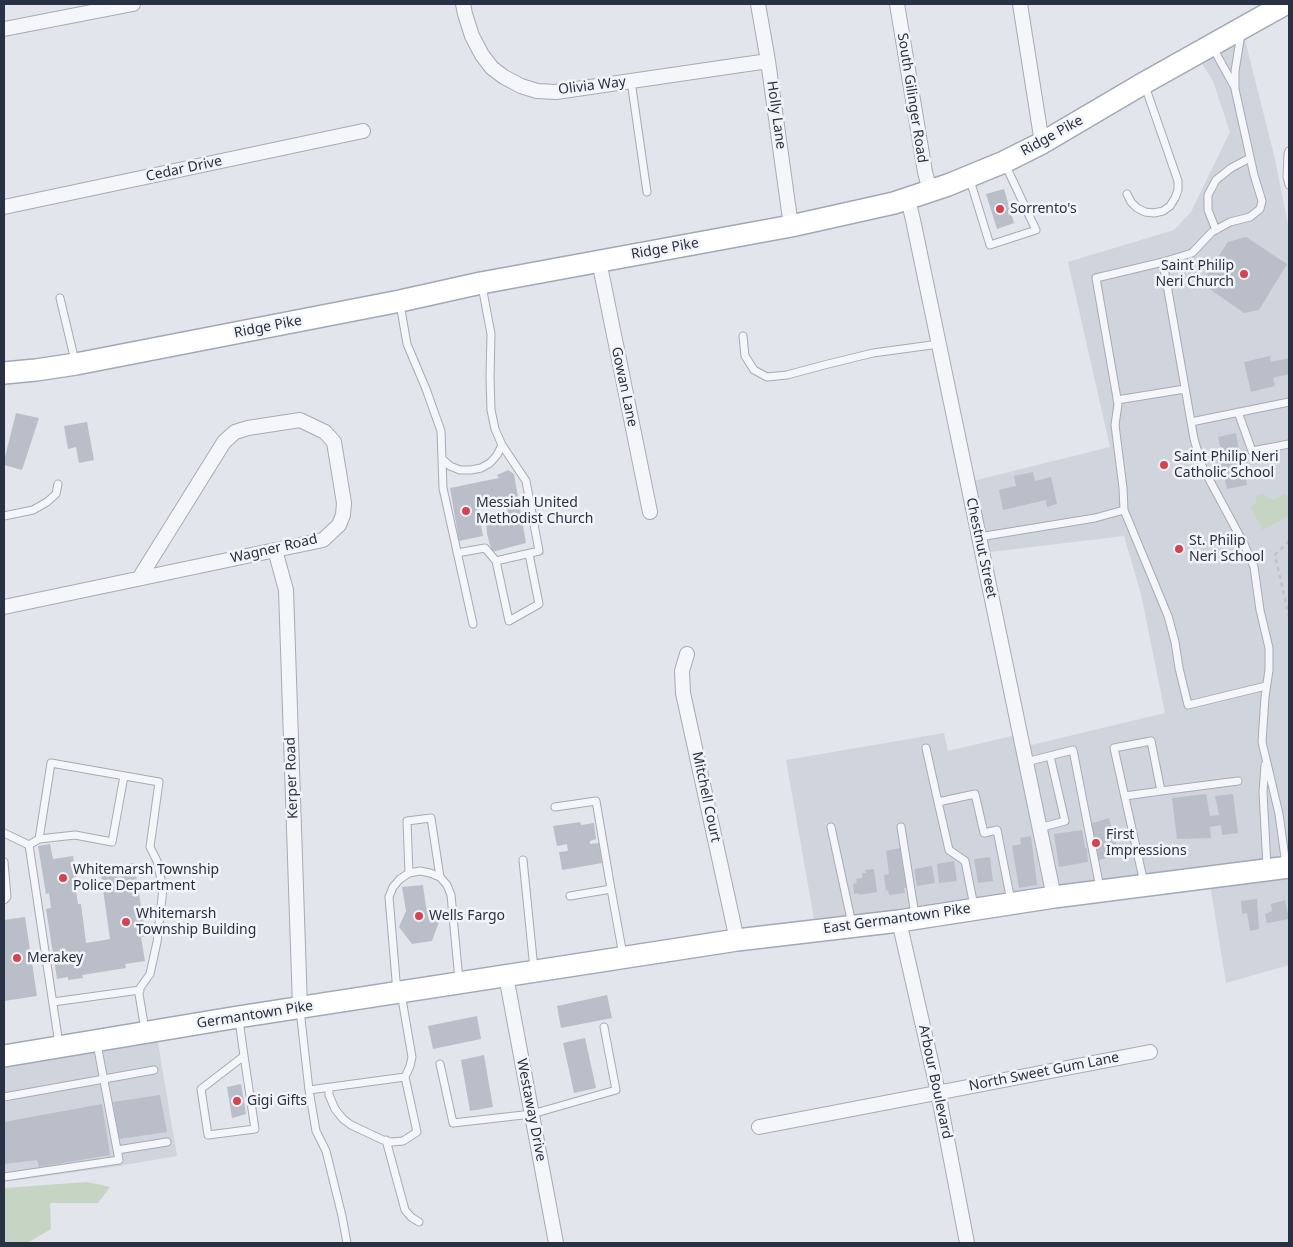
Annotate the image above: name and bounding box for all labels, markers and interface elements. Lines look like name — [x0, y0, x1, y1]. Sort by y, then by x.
street label: South Gilinger Road — [893, 32, 931, 164]
street label: Olivia Way — [557, 74, 627, 98]
street label: Holly Lane — [763, 80, 789, 150]
street label: Ridge Pike — [1018, 112, 1086, 160]
street label: Cedar Drive — [144, 153, 224, 185]
place label: Sorrento's — [1010, 201, 1077, 217]
marker: Sorrento's — [994, 203, 1006, 215]
street label: Ridge Pike — [630, 235, 700, 263]
place label: Saint Philip Neri Church — [1155, 258, 1234, 290]
marker: Saint Philip Neri Church — [1238, 268, 1250, 280]
street label: Ridge Pike — [233, 312, 303, 342]
street label: Gowan Lane — [607, 346, 641, 428]
place label: Saint Philip Neri Catholic School — [1174, 449, 1279, 482]
marker: Saint Philip Neri Catholic School — [1158, 459, 1170, 471]
place label: Messiah United Methodist Church — [476, 495, 593, 528]
street label: Chestnut Street — [962, 496, 1000, 600]
marker: Messiah United Methodist Church — [460, 505, 472, 517]
street label: Wagner Road — [229, 531, 319, 567]
place label: St. Philip Neri School — [1189, 533, 1264, 566]
marker: St. Philip Neri School — [1173, 543, 1185, 555]
street label: Kerper Road — [282, 737, 302, 819]
street label: Mitchell Court — [688, 750, 724, 844]
place label: First Impressions — [1106, 827, 1187, 860]
marker: First Impressions — [1090, 837, 1102, 849]
place label: Whitemarsh Township Police Department — [73, 862, 219, 894]
marker: Whitemarsh Township Police Department — [57, 872, 69, 884]
street label: East Germantown Pike — [822, 900, 972, 938]
place label: Whitemarsh Township Building — [136, 906, 256, 939]
place label: Wells Fargo — [429, 908, 505, 924]
marker: Wells Fargo — [413, 910, 425, 922]
marker: Whitemarsh Township Building — [120, 916, 132, 928]
place label: Merakey — [27, 950, 83, 966]
marker: Merakey — [11, 952, 23, 964]
street label: Germantown Pike — [196, 998, 314, 1032]
street label: Arbour Boulevard — [915, 1023, 955, 1141]
street label: North Sweet Gum Lane — [967, 1049, 1121, 1095]
street label: Westaway Drive — [513, 1057, 549, 1163]
place label: Gigi Gifts — [247, 1093, 307, 1109]
marker: Gigi Gifts — [231, 1095, 243, 1107]

